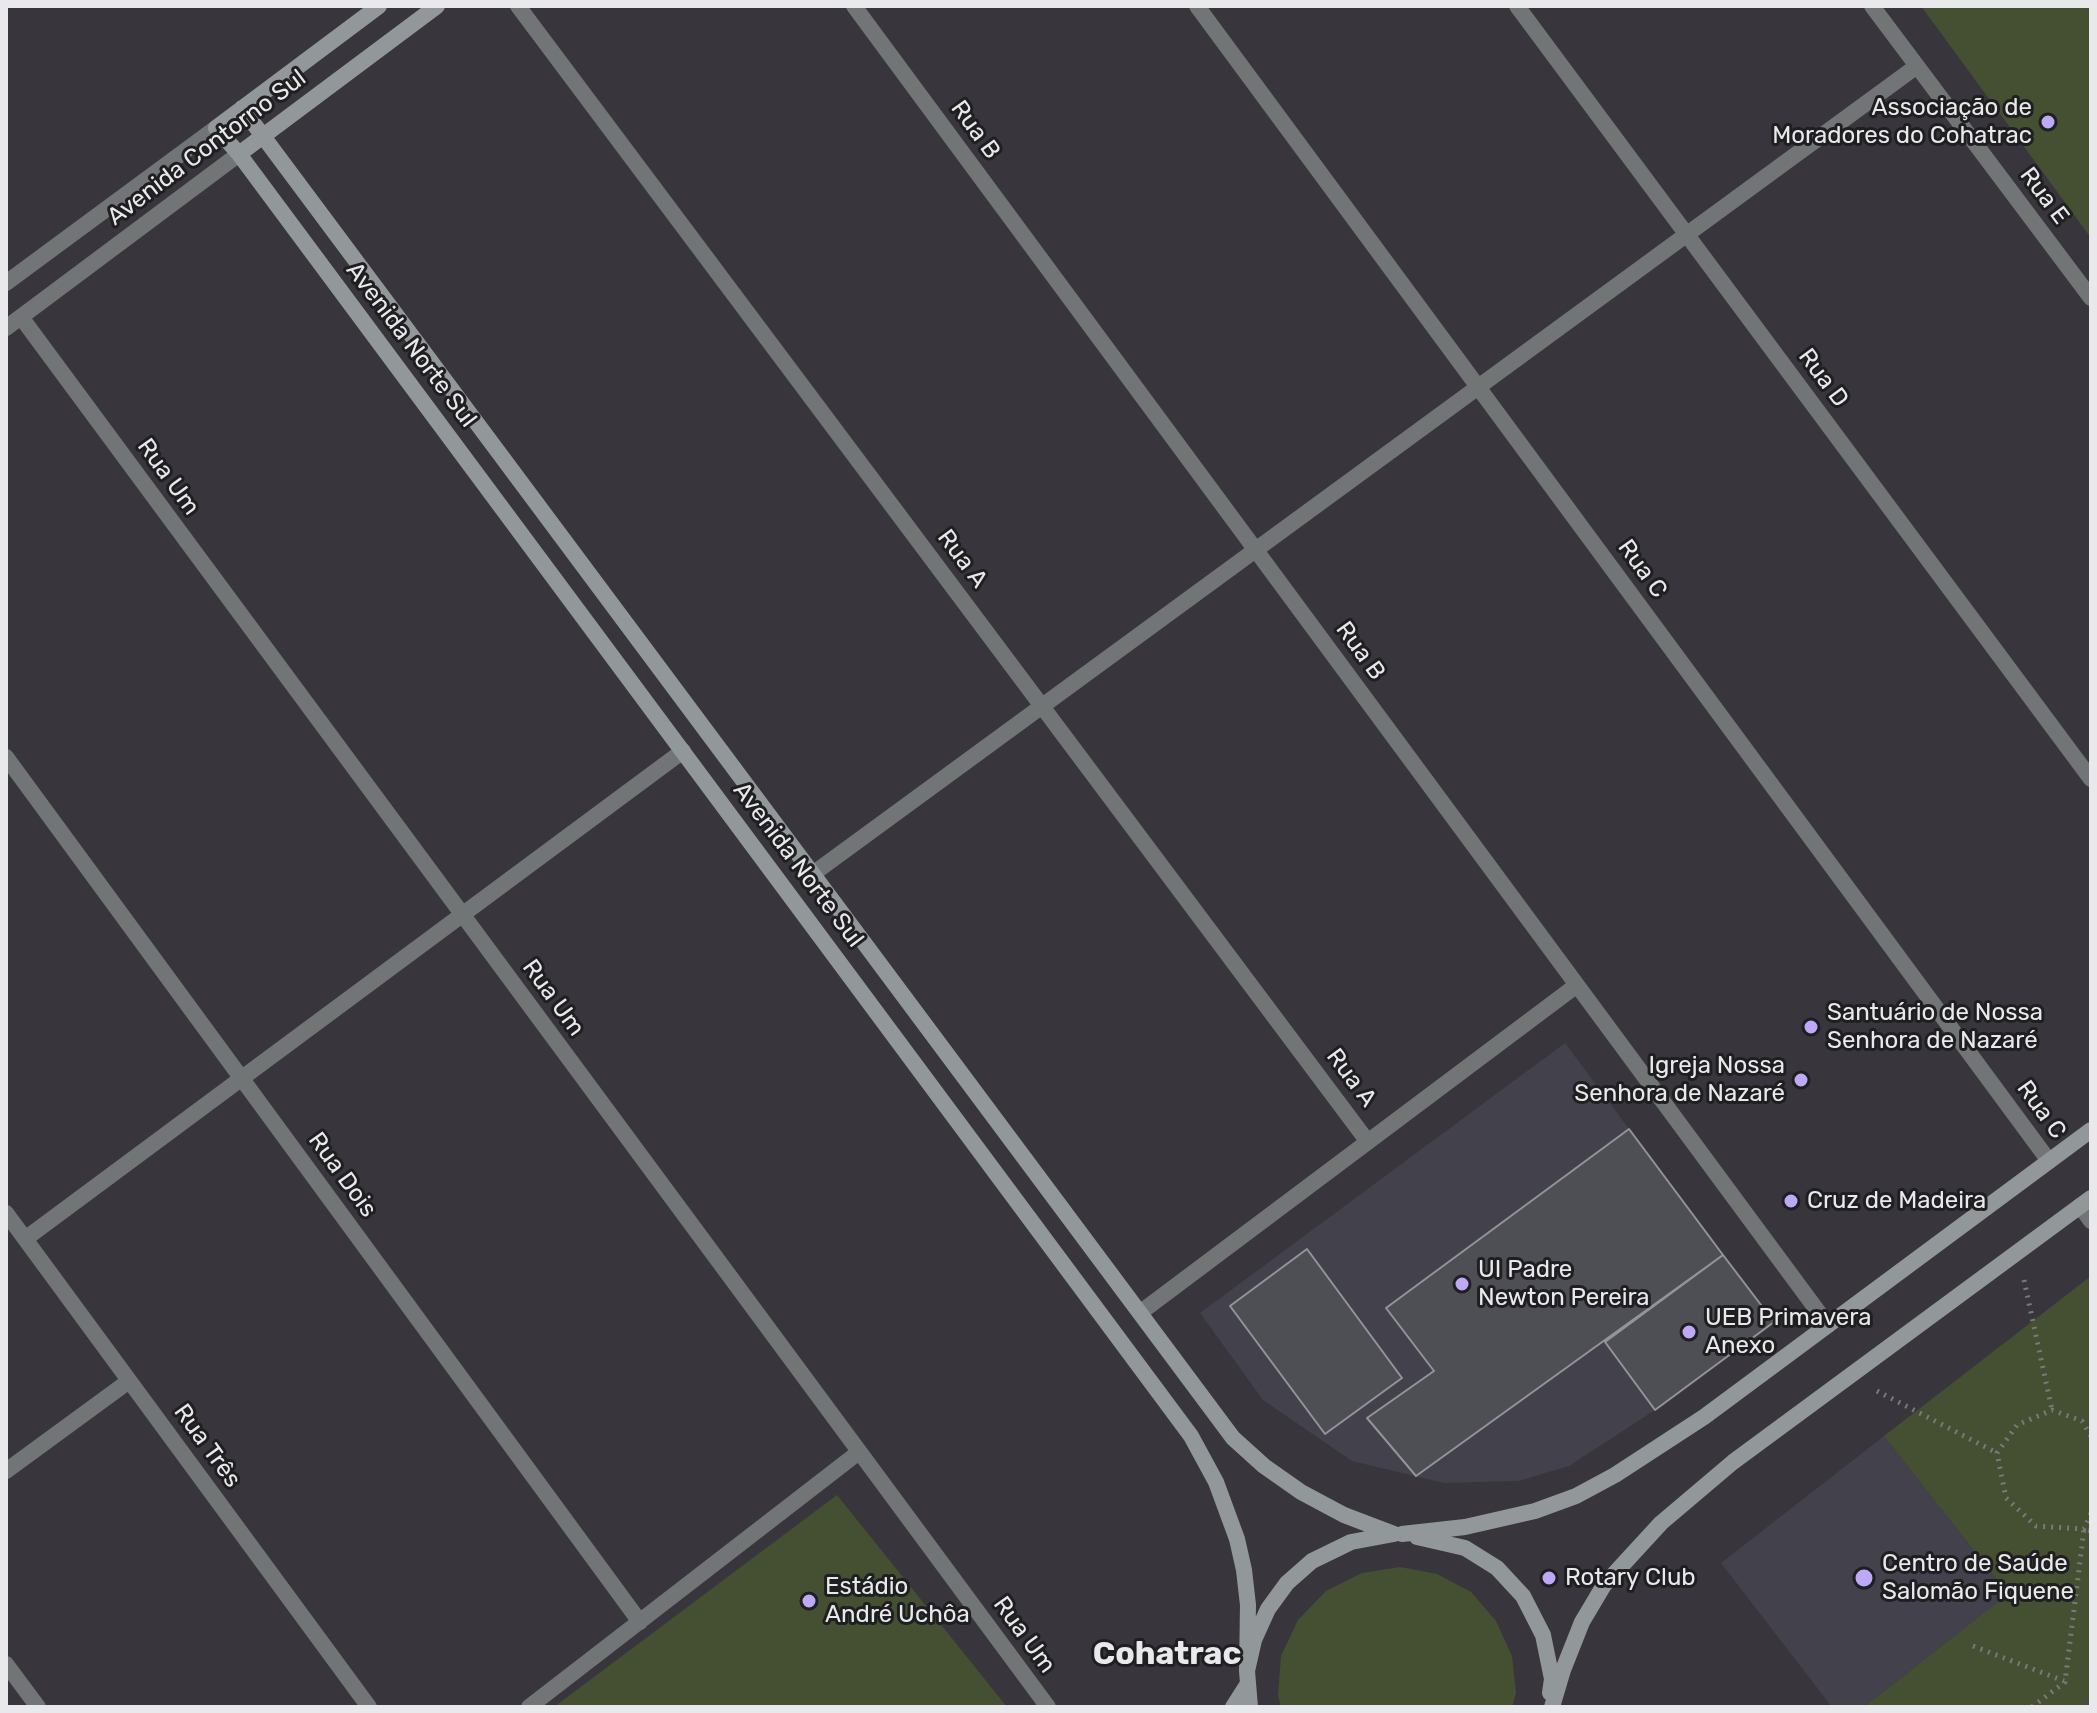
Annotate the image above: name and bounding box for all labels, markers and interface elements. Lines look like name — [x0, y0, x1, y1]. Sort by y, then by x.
street label: Avenida Contorno Sul — [102, 64, 312, 232]
place label: Associação de Moradores do Cohatrac — [1772, 94, 2032, 150]
street label: Rua B — [944, 95, 1006, 165]
marker: Associação de Moradores do Cohatrac — [2039, 113, 2057, 131]
street label: Rua E — [2013, 162, 2075, 230]
street label: Avenida Norte Sul — [340, 257, 482, 433]
street label: Rua D — [1792, 343, 1854, 413]
street label: Rua Um — [131, 433, 205, 521]
street label: Rua A — [931, 524, 993, 594]
street label: Rua C — [1611, 534, 1673, 604]
street label: Rua B — [1329, 616, 1391, 686]
street label: Avenida Norte Sul — [727, 777, 869, 953]
street label: Rua Um — [516, 954, 590, 1042]
place label: Santuário de Nossa Senhora de Nazaré — [1827, 999, 2043, 1055]
marker: Santuário de Nossa Senhora de Nazaré — [1802, 1018, 1820, 1036]
street label: Rua A — [1320, 1043, 1382, 1113]
place label: Igreja Nossa Senhora de Nazaré — [1574, 1052, 1785, 1108]
marker: Igreja Nossa Senhora de Nazaré — [1792, 1071, 1810, 1089]
street label: Rua C — [2010, 1075, 2072, 1145]
street label: Rua Dois — [302, 1127, 382, 1223]
place label: Cruz de Madeira — [1807, 1187, 1986, 1215]
marker: Cruz de Madeira — [1782, 1192, 1800, 1210]
place label: UI Padre Newton Pereira — [1478, 1256, 1650, 1312]
marker: UI Padre Newton Pereira — [1453, 1275, 1471, 1293]
place label: UEB Primavera Anexo — [1705, 1304, 1871, 1360]
marker: UEB Primavera Anexo — [1680, 1323, 1698, 1341]
street label: Rua Três — [167, 1399, 247, 1493]
place label: Centro de Saúde Salomão Fiquene — [1882, 1550, 2074, 1606]
place label: Rotary Club — [1565, 1564, 1696, 1592]
marker: Centro de Saúde Salomão Fiquene — [1853, 1567, 1875, 1589]
marker: Rotary Club — [1540, 1569, 1558, 1587]
place label: Estádio André Uchôa — [825, 1573, 970, 1629]
street label: Rua Um — [987, 1591, 1061, 1679]
marker: Estádio André Uchôa — [800, 1592, 818, 1610]
district label: Cohatrac — [1093, 1636, 1241, 1674]

